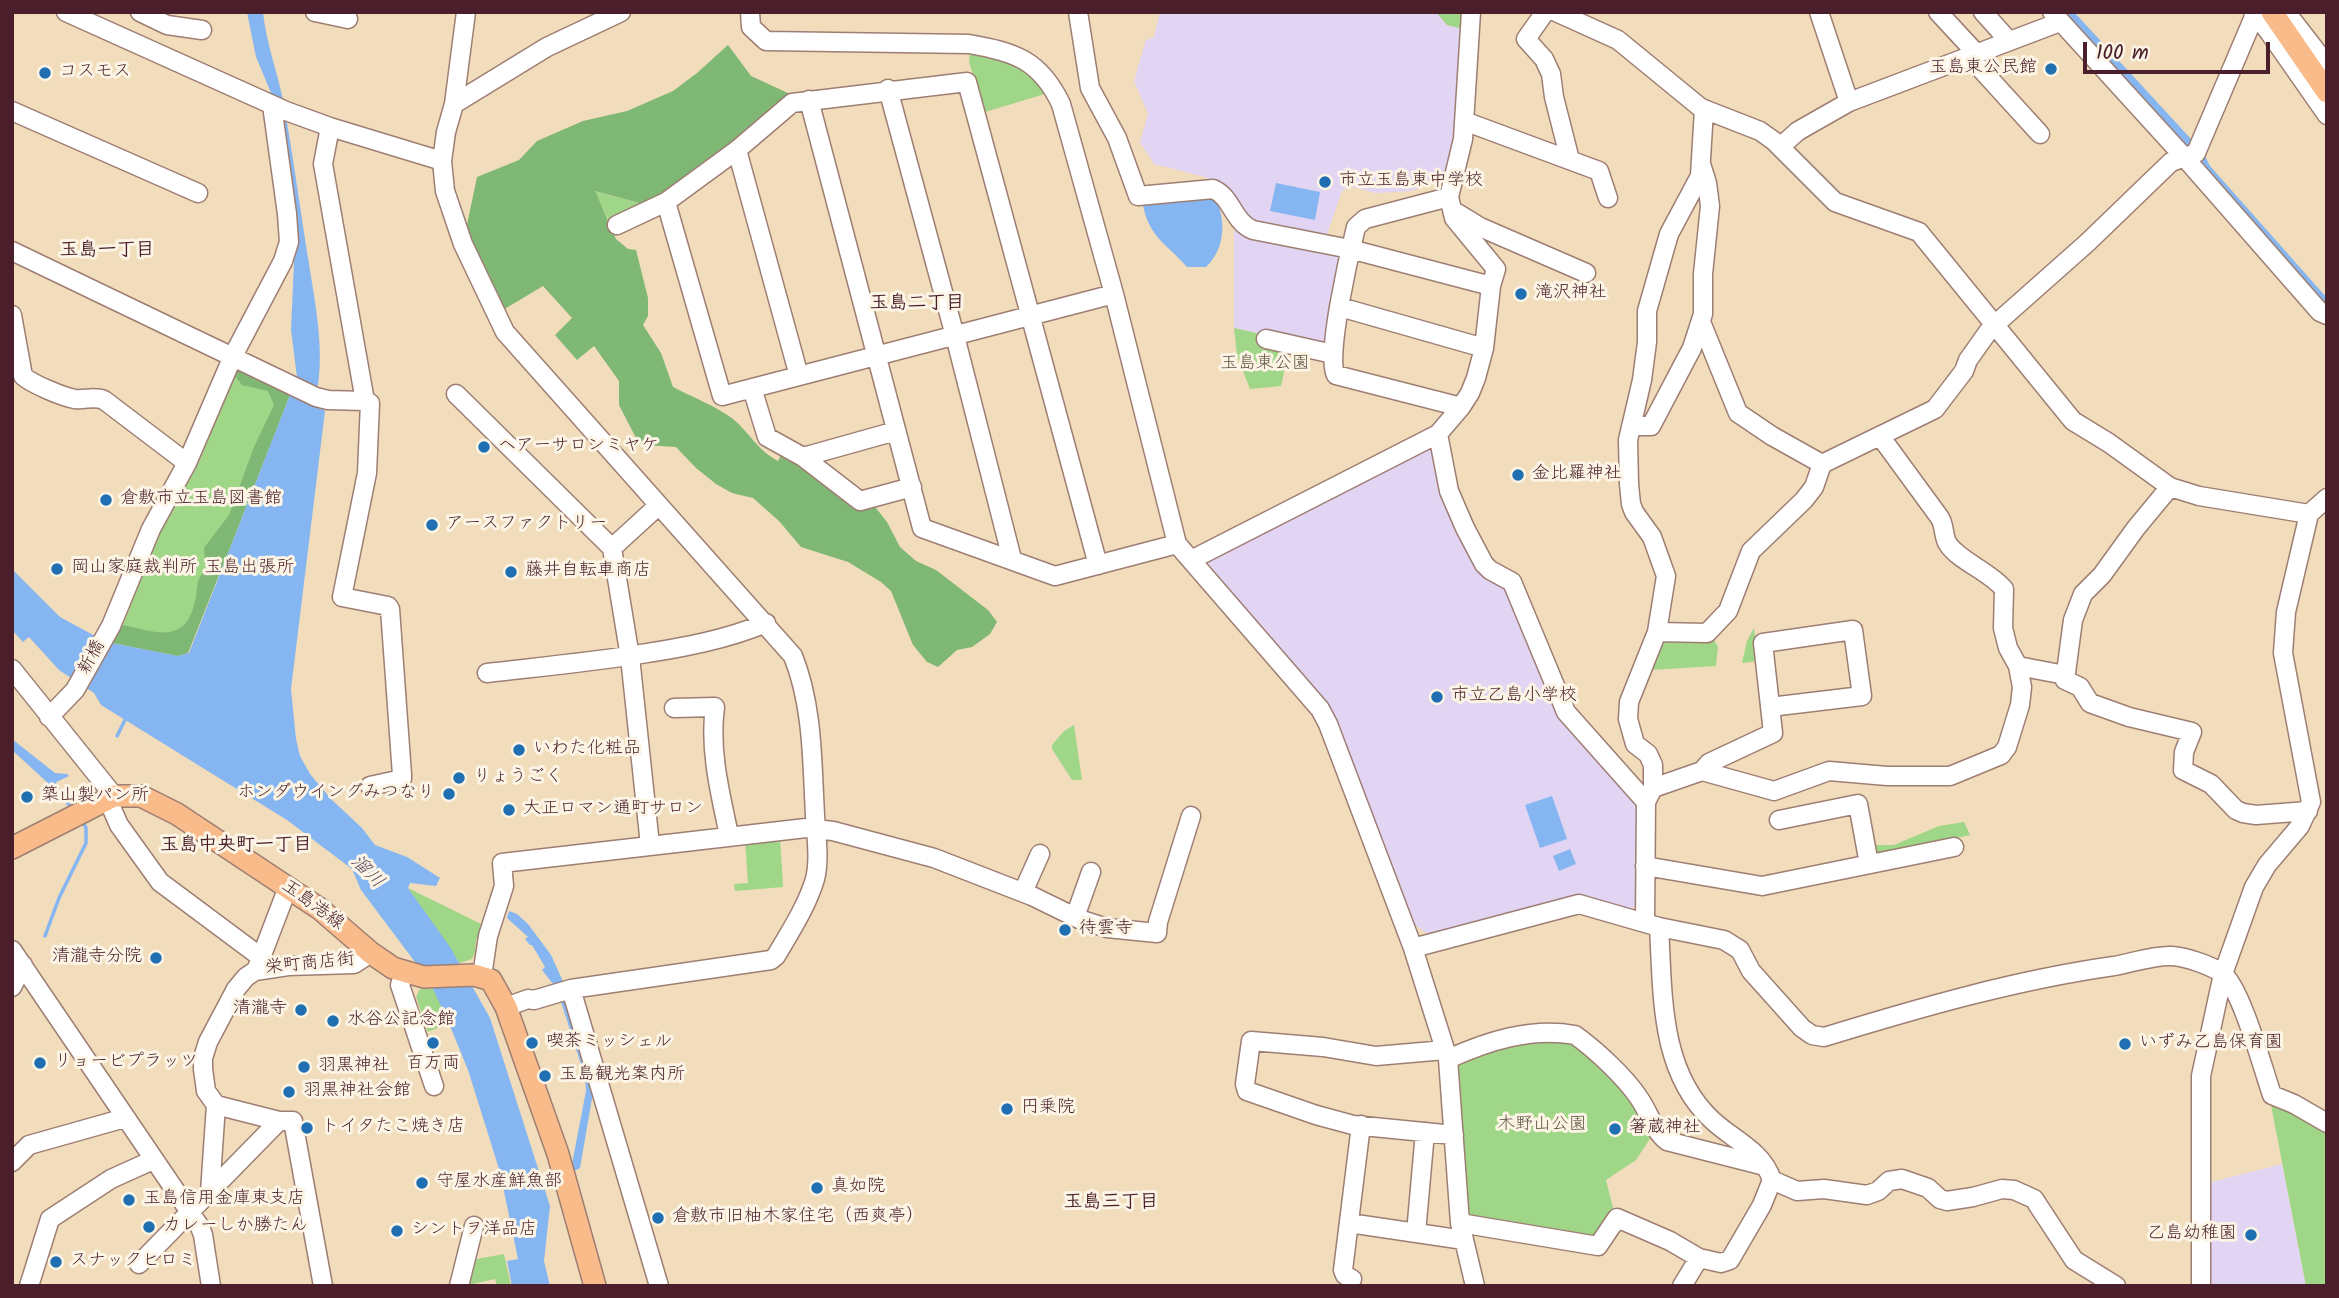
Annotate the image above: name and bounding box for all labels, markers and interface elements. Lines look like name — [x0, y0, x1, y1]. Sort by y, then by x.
scale bar — [2087, 28, 2274, 72]
text: 100 m — [2096, 37, 2149, 70]
place label: 玉島東公民館 — [1929, 58, 2037, 80]
marker: 玉島東公民館 — [2043, 61, 2059, 77]
place label: コスモス — [59, 62, 131, 84]
marker: コスモス — [37, 65, 53, 81]
place label: 市立玉島東中学校 — [1339, 171, 1483, 193]
marker: 市立玉島東中学校 — [1317, 174, 1333, 190]
district label: 玉島一丁目 — [60, 241, 154, 263]
place label: 滝沢神社 — [1535, 283, 1607, 305]
marker: 滝沢神社 — [1513, 286, 1529, 302]
district label: 玉島二丁目 — [870, 294, 964, 316]
park label: 玉島東公園 — [1220, 354, 1310, 376]
place label: ヘアーサロンミヤケ — [498, 436, 659, 458]
marker: ヘアーサロンミヤケ — [476, 439, 492, 455]
place label: 金比羅神社 — [1532, 464, 1622, 486]
marker: 金比羅神社 — [1510, 467, 1526, 483]
place label: 倉敷市立玉島図書館 — [120, 489, 282, 511]
marker: 倉敷市立玉島図書館 — [98, 492, 114, 508]
place label: アースファクトリー — [446, 514, 607, 536]
marker: アースファクトリー — [424, 517, 440, 533]
place label: 岡山家庭裁判所 玉島出張所 — [71, 558, 294, 580]
marker: 岡山家庭裁判所 玉島出張所 — [49, 561, 65, 577]
place label: 藤井自転車商店 — [525, 561, 651, 583]
marker: 藤井自転車商店 — [503, 564, 519, 580]
street label: 新橋 — [75, 637, 111, 679]
place label: 市立乙島小学校 — [1451, 686, 1577, 708]
marker: 市立乙島小学校 — [1429, 689, 1445, 705]
place label: いわた化粧品 — [533, 739, 641, 761]
marker: いわた化粧品 — [511, 742, 527, 758]
place label: りょうごく — [473, 767, 563, 789]
marker: りょうごく — [451, 770, 467, 786]
place label: ホンダウイングみつなり — [237, 783, 435, 805]
place label: 築山製パン所 — [41, 786, 149, 808]
marker: ホンダウイングみつなり — [441, 786, 457, 802]
marker: 築山製パン所 — [19, 789, 35, 805]
place label: 大正ロマン通町サロン — [523, 799, 703, 821]
marker: 大正ロマン通町サロン — [501, 802, 517, 818]
district label: 玉島中央町一丁目 — [160, 836, 312, 858]
water label: 溜川 — [345, 852, 387, 894]
street label: 玉島港線 — [277, 876, 347, 936]
place label: 待雲寺 — [1079, 919, 1133, 941]
marker: 待雲寺 — [1057, 922, 1073, 938]
place label: 清瀧寺分院 — [52, 947, 142, 969]
marker: 清瀧寺分院 — [148, 950, 164, 966]
street label: 栄町商店街 — [264, 950, 356, 980]
place label: 清瀧寺 — [233, 999, 287, 1021]
marker: 清瀧寺 — [293, 1002, 309, 1018]
place label: 水谷公記念館 — [347, 1010, 455, 1032]
marker: 水谷公記念館 — [325, 1013, 341, 1029]
place label: 喫茶ミッシェル — [546, 1032, 672, 1054]
place label: いずみ乙島保育園 — [2139, 1033, 2283, 1055]
marker: 百万両 — [425, 1035, 441, 1051]
marker: 喫茶ミッシェル — [524, 1035, 540, 1051]
marker: いずみ乙島保育園 — [2117, 1036, 2133, 1052]
place label: リョービプラッツ — [54, 1052, 198, 1074]
place label: 百万両 — [406, 1054, 460, 1076]
marker: リョービプラッツ — [32, 1055, 48, 1071]
place label: 羽黒神社 — [318, 1056, 390, 1078]
marker: 羽黒神社 — [296, 1059, 312, 1075]
place label: 玉島観光案内所 — [559, 1065, 685, 1087]
marker: 玉島観光案内所 — [537, 1068, 553, 1084]
place label: 羽黒神社会館 — [303, 1081, 411, 1103]
marker: 羽黒神社会館 — [281, 1084, 297, 1100]
place label: 円乗院 — [1021, 1098, 1075, 1120]
marker: 円乗院 — [999, 1101, 1015, 1117]
park label: 木野山公園 — [1497, 1115, 1587, 1137]
place label: トイタたこ焼き店 — [321, 1117, 465, 1139]
place label: 箸蔵神社 — [1629, 1118, 1701, 1140]
marker: トイタたこ焼き店 — [299, 1120, 315, 1136]
marker: 箸蔵神社 — [1607, 1121, 1623, 1137]
place label: 守屋水産鮮魚部 — [436, 1172, 562, 1194]
marker: 守屋水産鮮魚部 — [414, 1175, 430, 1191]
place label: 真如院 — [831, 1177, 885, 1199]
marker: 真如院 — [809, 1180, 825, 1196]
place label: 玉島信用金庫東支店 — [143, 1189, 305, 1211]
marker: 玉島信用金庫東支店 — [121, 1192, 137, 1208]
district label: 玉島三丁目 — [1064, 1193, 1158, 1215]
place label: 倉敷市旧柚木家住宅（西爽亭） — [672, 1207, 924, 1229]
marker: 倉敷市旧柚木家住宅（西爽亭） — [650, 1210, 666, 1226]
place label: カレーしか勝たん — [163, 1216, 308, 1238]
marker: カレーしか勝たん — [141, 1219, 157, 1235]
place label: シントヲ洋品店 — [411, 1220, 537, 1242]
marker: シントヲ洋品店 — [389, 1223, 405, 1239]
place label: 乙島幼稚園 — [2147, 1224, 2237, 1246]
marker: 乙島幼稚園 — [2243, 1227, 2259, 1243]
place label: スナックヒロミ — [70, 1251, 196, 1273]
marker: スナックヒロミ — [48, 1254, 64, 1270]

